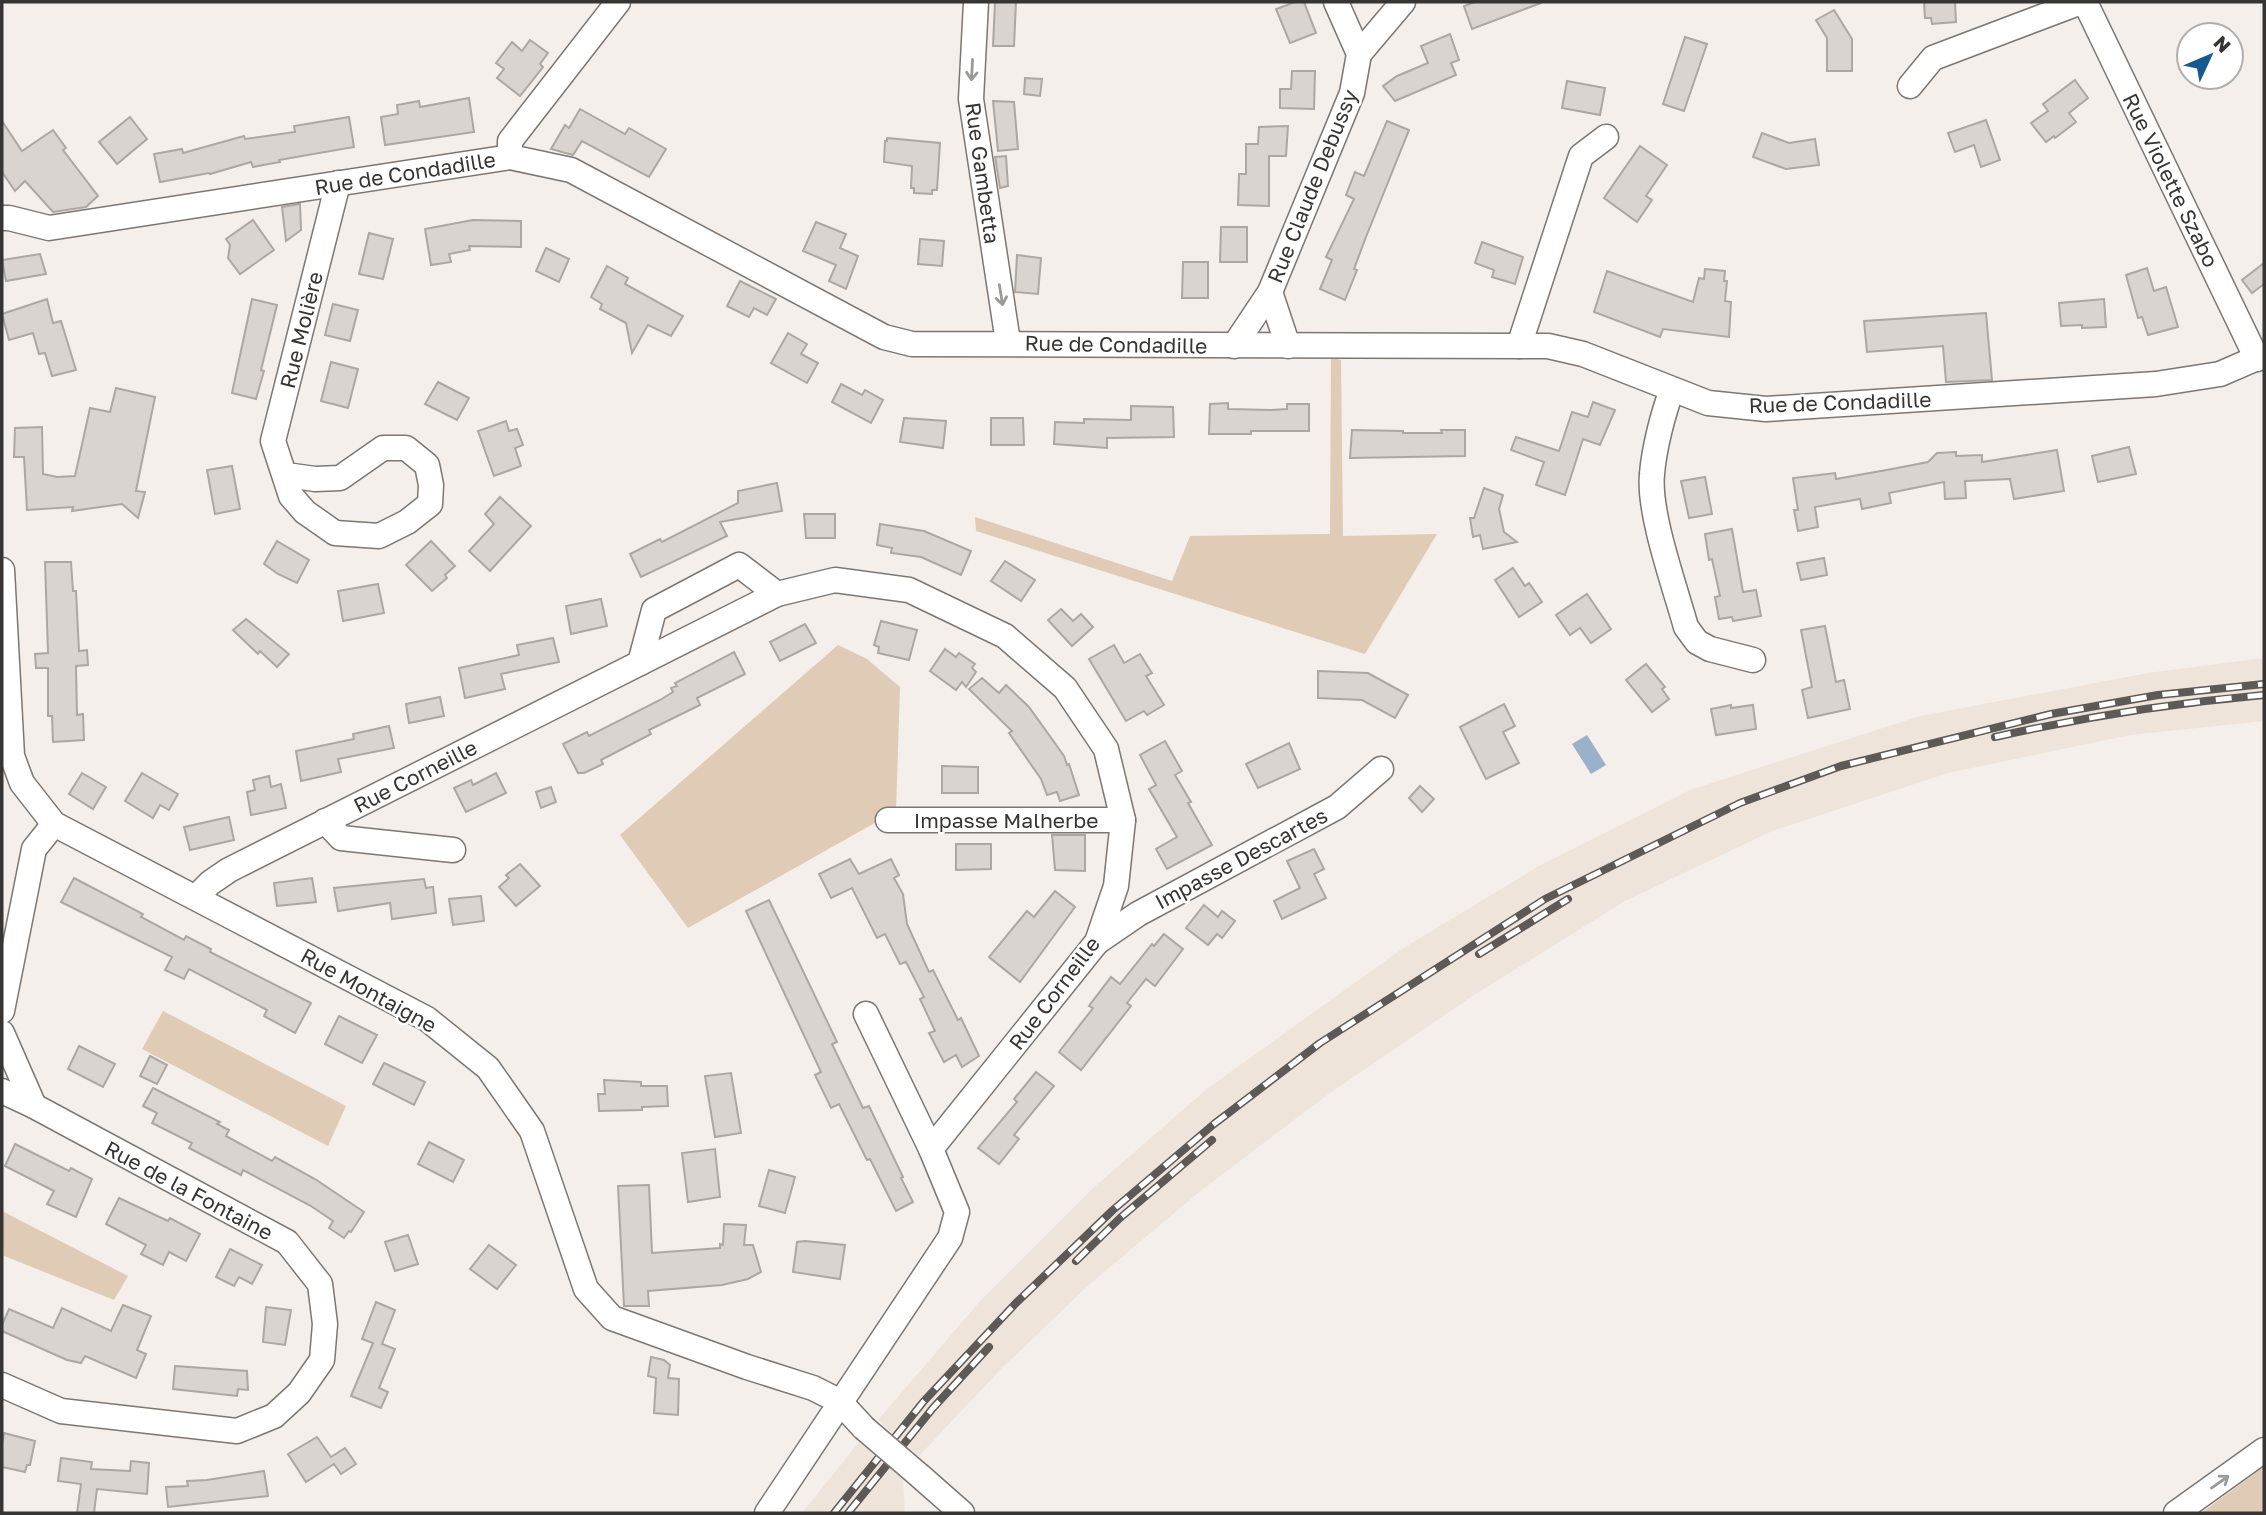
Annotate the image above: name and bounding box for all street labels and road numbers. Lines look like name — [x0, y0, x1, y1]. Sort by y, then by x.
street label: Rue Claude Debussy — [1261, 85, 1363, 287]
street label: Rue Violette Szabo — [2118, 89, 2224, 271]
street label: Rue Gambetta — [960, 100, 1006, 246]
street label: Rue de Condadille — [313, 146, 497, 200]
street label: Rue Molière — [274, 269, 328, 391]
street label: Rue de Condadille — [1024, 329, 1208, 359]
street label: Rue de Condadille — [1748, 386, 1932, 418]
street label: Rue Corneille — [349, 734, 481, 818]
street label: Impasse Descartes — [1150, 802, 1332, 914]
street label: Impasse Malherbe — [914, 807, 1098, 833]
street label: Rue Corneille — [1003, 931, 1105, 1055]
street label: Rue Montaigne — [297, 942, 441, 1038]
street label: Rue de la Fontaine — [100, 1135, 278, 1245]

